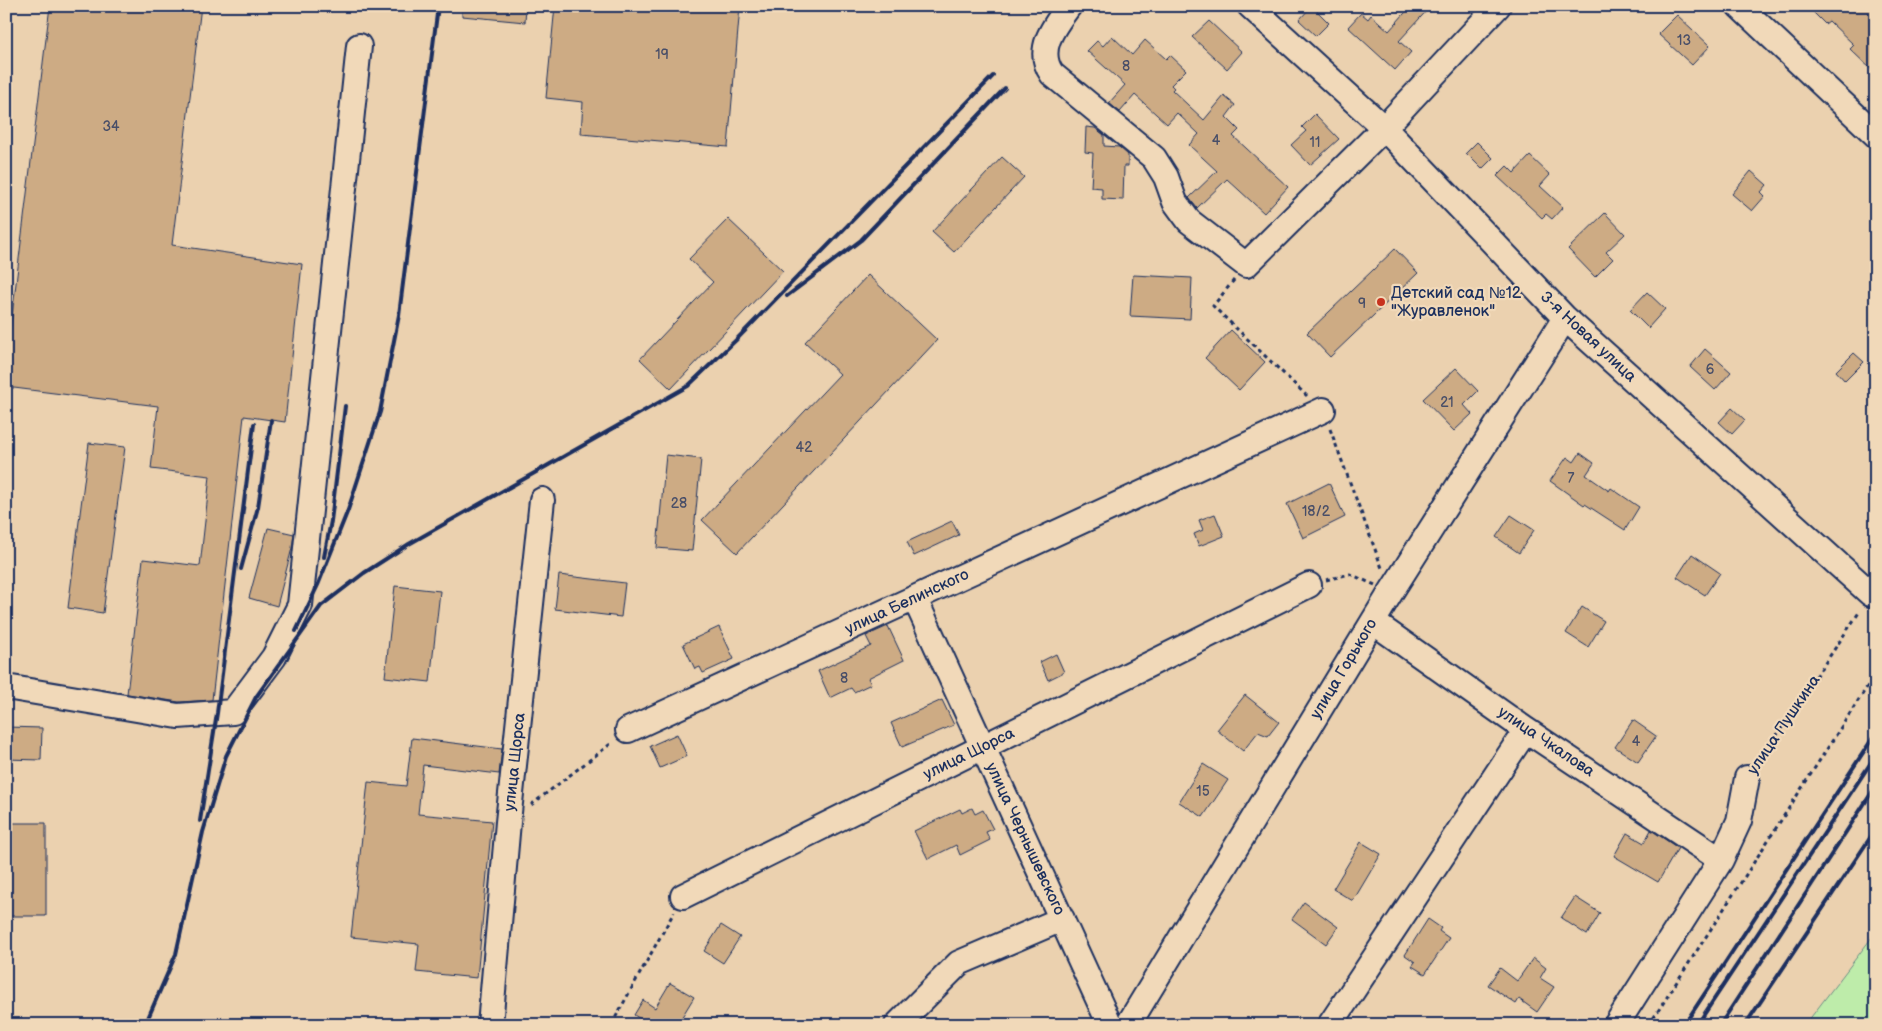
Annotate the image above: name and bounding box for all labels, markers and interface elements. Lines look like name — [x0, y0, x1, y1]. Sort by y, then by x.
house number: 13 — [1677, 32, 1691, 49]
house number: 19 — [655, 46, 669, 63]
house number: 8 — [1122, 58, 1130, 75]
house number: 34 — [102, 118, 120, 135]
house number: 4 — [1212, 132, 1221, 149]
house number: 11 — [1310, 134, 1320, 151]
place label: Детский сад №12 "Журавленок" — [1391, 284, 1522, 321]
street label: 3-я Новая улица — [1536, 288, 1640, 387]
house number: 9 — [1358, 295, 1366, 312]
marker: Детский сад №12 "Журавленок" — [1375, 296, 1387, 308]
house number: 6 — [1706, 361, 1715, 378]
house number: 21 — [1440, 394, 1454, 411]
house number: 42 — [796, 439, 813, 456]
house number: 7 — [1568, 470, 1575, 487]
house number: 28 — [671, 495, 687, 512]
house number: 18/2 — [1302, 503, 1331, 520]
street label: улица Белинского — [842, 565, 972, 639]
street label: улица Горького — [1307, 615, 1381, 723]
house number: 8 — [840, 670, 848, 687]
street label: улица Пушкина — [1744, 671, 1825, 779]
street label: улица Чкалова — [1494, 703, 1598, 782]
street label: улица Щорса — [500, 711, 530, 812]
street label: улица Щорса — [920, 724, 1018, 784]
house number: 4 — [1632, 733, 1641, 750]
street label: улица Чернышевского — [981, 760, 1069, 918]
house number: 15 — [1196, 783, 1210, 800]

